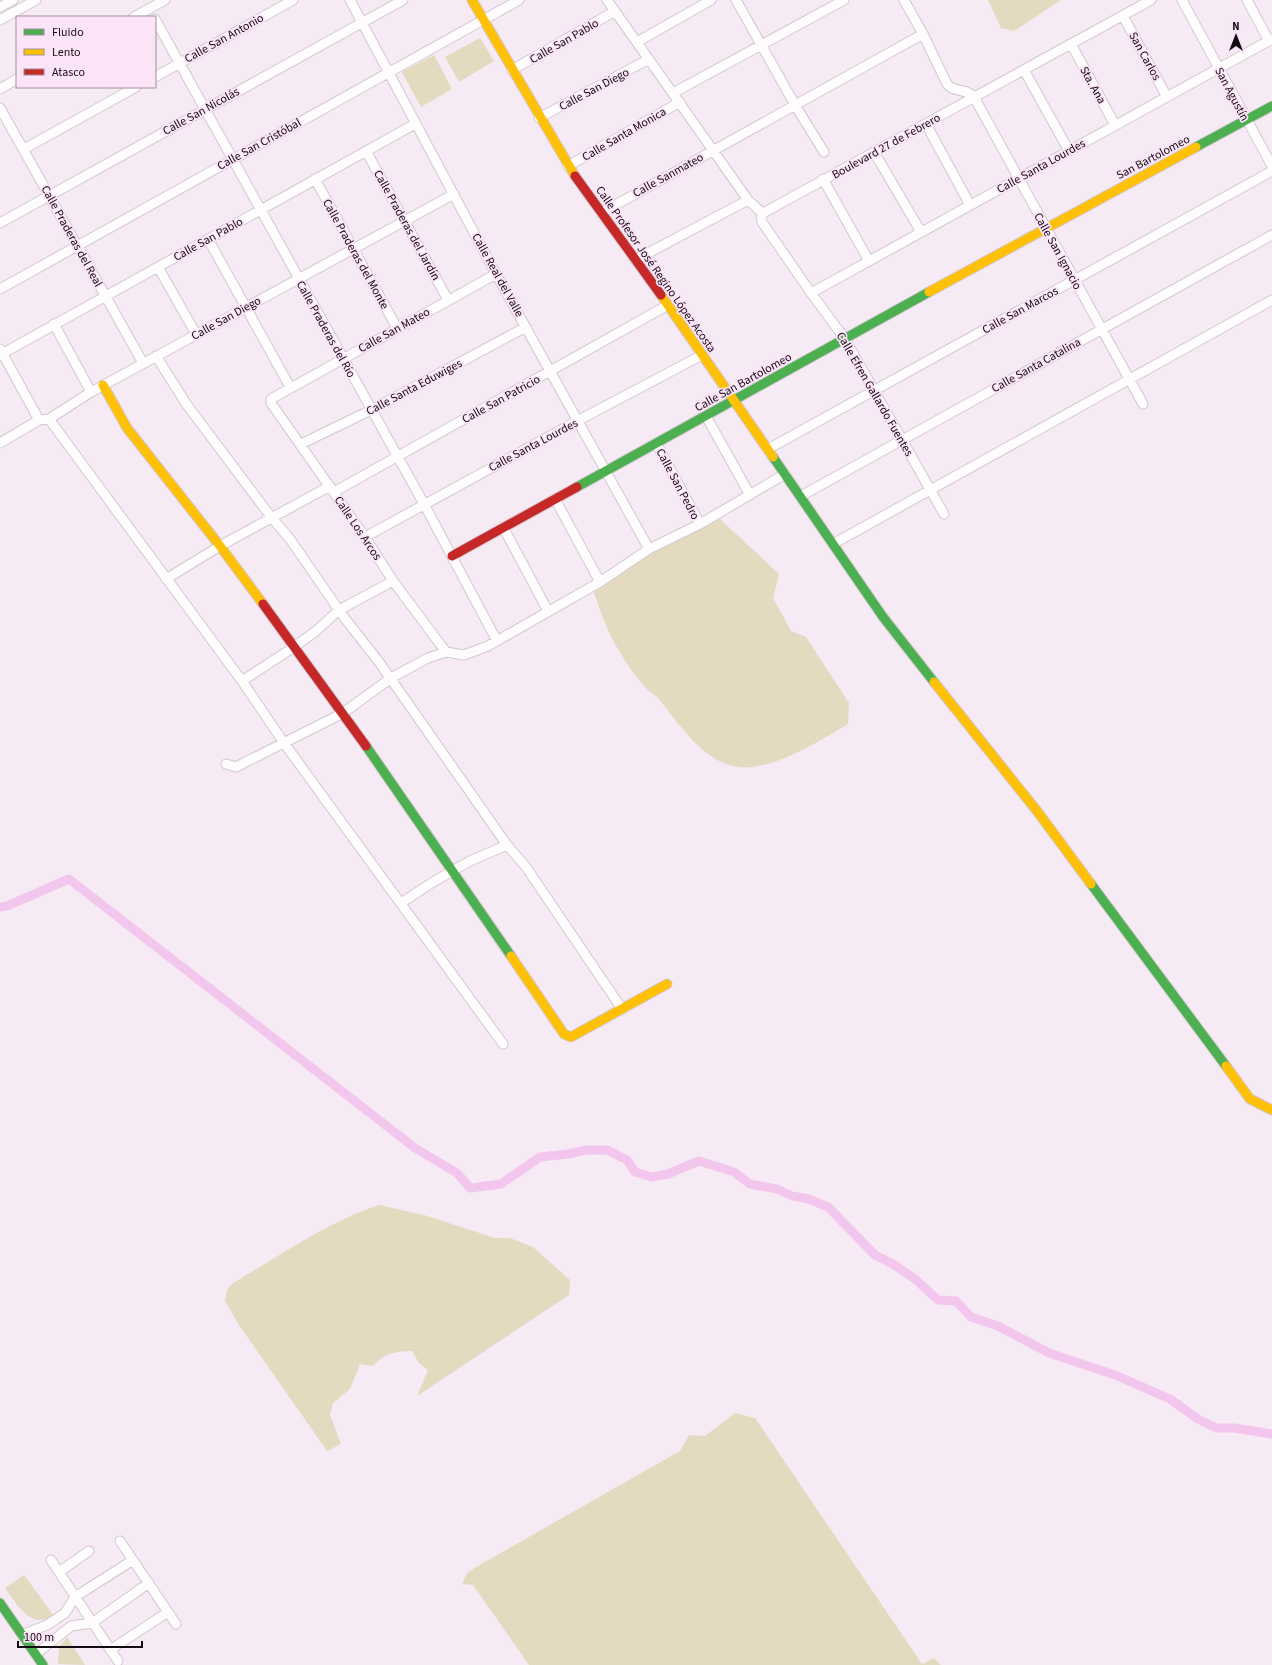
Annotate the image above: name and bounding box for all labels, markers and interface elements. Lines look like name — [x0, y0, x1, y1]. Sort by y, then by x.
street label: Calle San Antonio — [182, 10, 267, 67]
street label: Calle San Pablo — [527, 15, 602, 68]
legend — [16, 16, 156, 88]
north arrow — [1216, 16, 1256, 56]
text: N — [1232, 19, 1240, 34]
text: Fluido — [52, 24, 84, 41]
street label: San Carlos — [1124, 29, 1165, 84]
text: Lento — [52, 44, 81, 61]
street label: Sta. Ana — [1075, 63, 1110, 107]
text: Atasco — [52, 64, 85, 81]
street label: Calle San Diego — [556, 64, 632, 115]
street label: San Agustín — [1210, 64, 1253, 124]
street label: Calle San Nicolás — [160, 83, 243, 140]
street label: Calle Santa Monica — [579, 103, 670, 165]
street label: Boulevard 27 de Febrero — [829, 109, 944, 183]
street label: Calle San Cristóbal — [214, 114, 304, 175]
street label: San Bartolomeo — [1113, 131, 1193, 184]
street label: Calle Santa Lourdes — [994, 135, 1089, 198]
street label: Calle Sanmateo — [630, 149, 707, 202]
street label: Calle Praderas del Jardín — [369, 167, 444, 284]
street label: Calle Praderas del Real — [37, 182, 107, 290]
street label: Calle Profesor José Regino López Acosta — [591, 183, 720, 356]
street label: Calle Praderas del Monte — [318, 196, 393, 313]
street label: Calle San Ignacio — [1029, 210, 1086, 293]
street label: Calle San Pablo — [170, 213, 246, 266]
street label: Calle Real del Valle — [467, 230, 528, 320]
street label: Calle Praderas del Río — [292, 278, 359, 381]
street label: Calle San Marcos — [979, 283, 1061, 338]
street label: Calle San Diego — [188, 292, 264, 345]
street label: Calle San Mateo — [355, 304, 433, 357]
street label: Calle Efren Gallardo Fuentes — [832, 329, 917, 460]
street label: Calle Santa Catalina — [988, 334, 1084, 397]
street label: Calle San Bartolomeo — [692, 349, 795, 416]
street label: Calle Santa Eduwiges — [363, 355, 465, 420]
street label: Calle San Patricio — [459, 371, 543, 428]
street label: Calle Santa Lourdes — [486, 415, 581, 476]
street label: Calle San Pedro — [652, 446, 703, 523]
street label: Calle Los Arcos — [330, 493, 385, 564]
scale bar — [18, 1623, 142, 1649]
text: 100 m — [24, 1629, 54, 1646]

